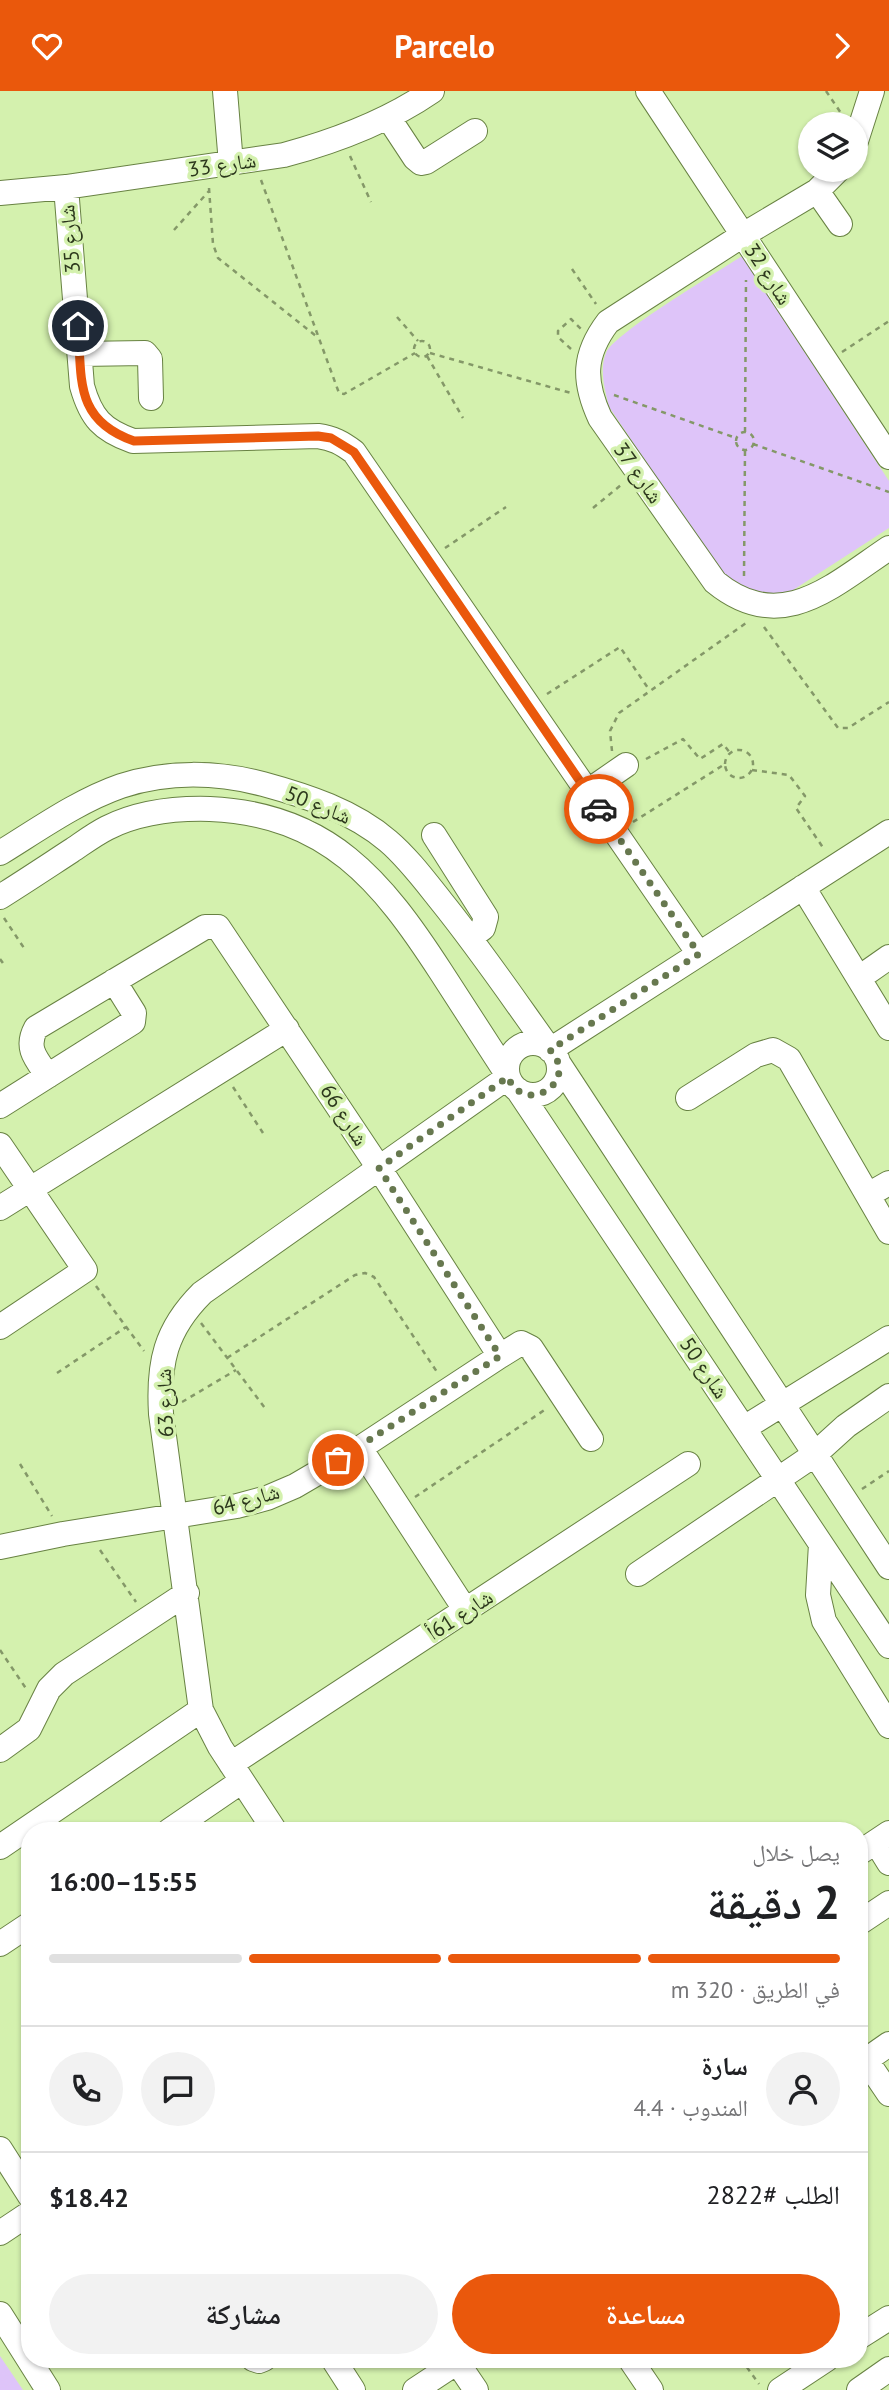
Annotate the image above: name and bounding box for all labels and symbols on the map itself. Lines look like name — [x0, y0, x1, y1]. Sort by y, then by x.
street label: شارع 33 — [186, 146, 258, 183]
street label: شارع 35 — [53, 204, 86, 274]
street label: شارع 32 — [738, 238, 798, 310]
pin — [48, 296, 108, 356]
street label: شارع 37 — [608, 437, 669, 508]
courier — [564, 774, 634, 844]
street label: شارع 50 — [281, 779, 355, 830]
street label: شارع 66 — [314, 1079, 374, 1151]
street label: شارع 50 — [674, 1332, 735, 1404]
street label: شارع 63 — [150, 1368, 179, 1438]
pin — [308, 1430, 368, 1490]
street label: شارع 64 — [209, 1478, 282, 1521]
street label: شارع 61أ — [422, 1583, 498, 1646]

